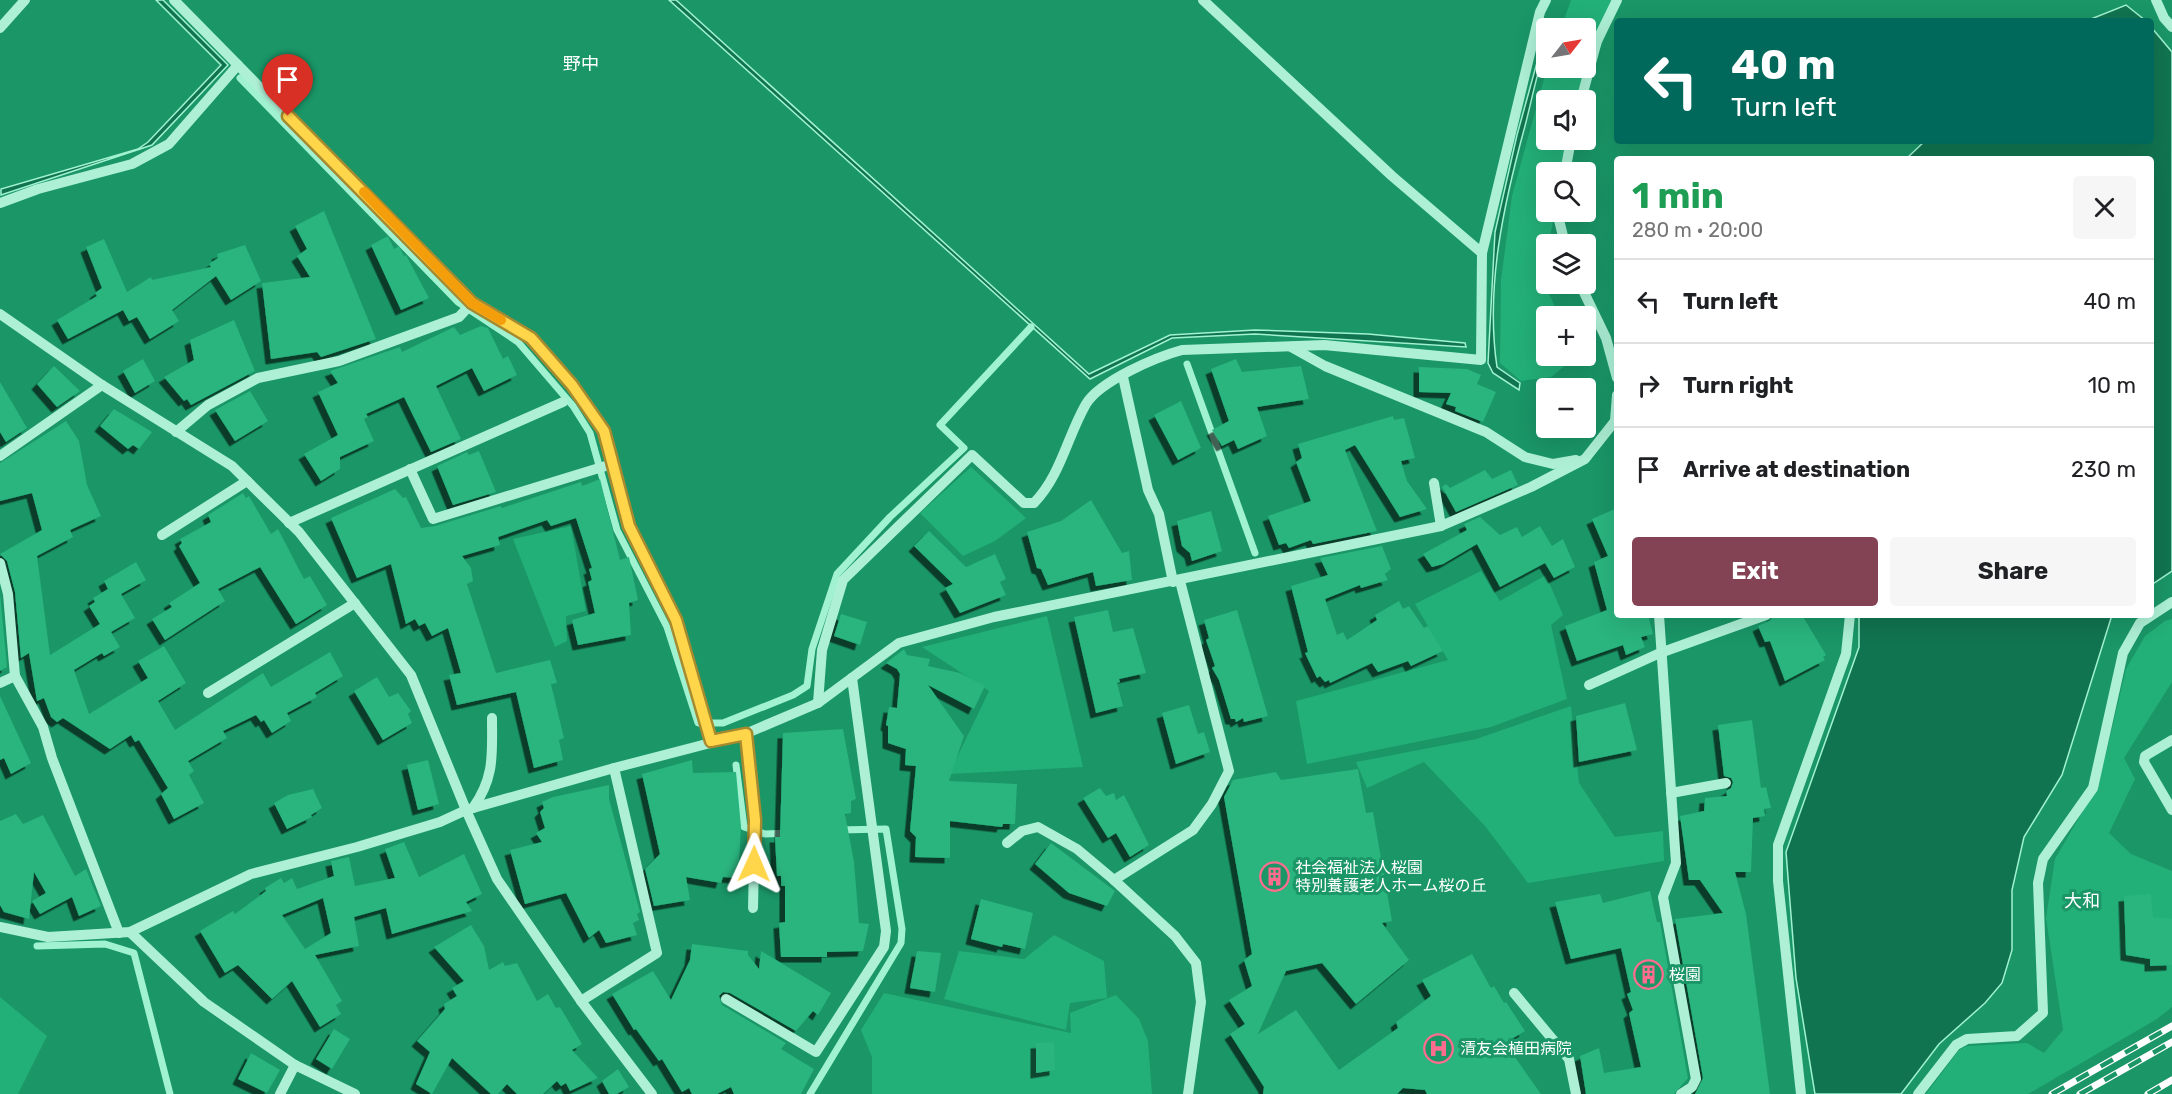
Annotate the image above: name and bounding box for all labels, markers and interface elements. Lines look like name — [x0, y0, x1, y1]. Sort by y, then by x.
north arrow — [1536, 18, 1596, 78]
map controls — [1536, 18, 1596, 438]
text: 40 m — [1731, 40, 1836, 90]
icon: left — [1632, 42, 1710, 120]
district label: 野中 — [563, 53, 599, 75]
pin — [262, 54, 313, 116]
icon: arrive — [271, 63, 304, 96]
button: sound — [1536, 90, 1596, 150]
text: Turn left — [1731, 91, 1836, 123]
button: search — [1536, 162, 1596, 222]
text: 1 min — [1632, 174, 1724, 217]
button: close — [2073, 176, 2136, 239]
text: 280 m · 20:00 — [1632, 218, 1763, 242]
button: layers — [1536, 234, 1596, 294]
icon: left — [1632, 285, 1665, 318]
text: Turn left — [1683, 288, 1778, 315]
text: 40 m — [2083, 288, 2136, 315]
button: + — [1536, 306, 1596, 366]
icon: right — [1632, 369, 1665, 402]
text: Turn right — [1683, 372, 1793, 399]
text: 10 m — [2088, 372, 2136, 399]
button: − — [1536, 378, 1596, 438]
icon: arrive — [1632, 453, 1665, 486]
text: Arrive at destination — [1683, 456, 1910, 483]
text: 230 m — [2071, 456, 2136, 483]
button: Exit — [1632, 537, 1878, 606]
button: Share — [1890, 537, 2136, 606]
position arrow — [722, 832, 786, 896]
place label: 社会福祉法人桜園 特別養護老人ホーム桜の丘 — [1295, 858, 1487, 895]
building icon: 社会福祉法人桜園 特別養護老人ホーム桜の丘 — [1258, 860, 1290, 892]
district label: 大和 — [2064, 890, 2100, 912]
building icon: 桜園 — [1632, 958, 1664, 990]
place label: 桜園 — [1669, 965, 1701, 984]
hospital icon: 清友会植田病院 — [1423, 1032, 1455, 1064]
place label: 清友会植田病院 — [1460, 1039, 1572, 1058]

